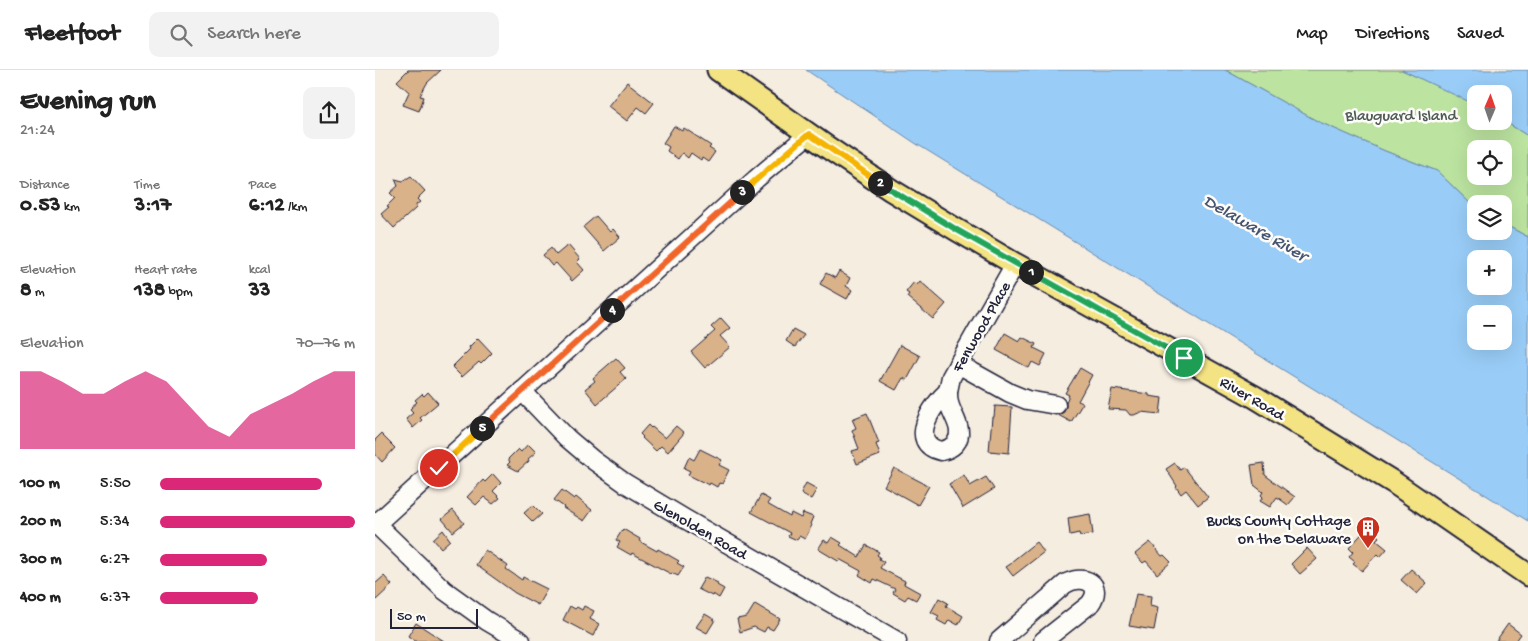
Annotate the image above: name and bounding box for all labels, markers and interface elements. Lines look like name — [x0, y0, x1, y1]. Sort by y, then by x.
search box — [149, 12, 499, 57]
text: Fleetfoot — [25, 20, 119, 49]
icon: search — [167, 21, 195, 49]
text: Search here — [207, 23, 301, 46]
text: Map — [1296, 24, 1328, 45]
text: Directions — [1356, 24, 1429, 45]
text: Saved — [1457, 24, 1503, 45]
north arrow — [1467, 85, 1513, 130]
map controls — [1467, 85, 1512, 350]
text: Evening run — [20, 86, 156, 119]
button: share — [303, 87, 355, 139]
park label: Blauguard Island — [1344, 108, 1458, 127]
text: 21:24 — [20, 122, 55, 141]
button: locate — [1467, 140, 1512, 185]
pin: 2 — [867, 170, 893, 196]
text: 2 — [877, 175, 884, 192]
text: Distance — [20, 177, 69, 194]
text: Time — [134, 177, 160, 194]
text: Pace — [249, 177, 276, 194]
pin: 3 — [729, 180, 755, 204]
text: 3 — [739, 184, 746, 201]
water label: Delaware River — [1199, 191, 1313, 269]
text: 0.53 — [20, 194, 60, 219]
text: 3:17 — [134, 194, 171, 219]
text: 6:12 — [249, 194, 285, 219]
button: layers — [1467, 195, 1512, 240]
text: km — [60, 199, 80, 216]
text: /km — [285, 199, 308, 216]
button: + — [1467, 250, 1512, 295]
pin: 1 — [1019, 260, 1043, 284]
text: Elevation — [20, 262, 76, 279]
text: Heart rate — [134, 262, 197, 279]
text: kcal — [249, 262, 271, 279]
text: 1 — [1029, 264, 1034, 281]
text: 8 — [20, 279, 32, 304]
text: 138 — [134, 279, 165, 304]
text: 33 — [249, 279, 270, 304]
street label: Fenwood Place — [949, 279, 1017, 377]
text: m — [32, 284, 45, 301]
text: bpm — [165, 284, 193, 301]
pin: 4 — [599, 298, 625, 322]
text: 4 — [609, 302, 616, 319]
button: − — [1467, 305, 1512, 350]
text: Elevation — [20, 335, 84, 354]
text: 70–76 m — [296, 335, 355, 354]
pin — [1163, 337, 1205, 379]
icon: arrive — [1170, 344, 1198, 372]
street label: River Road — [1216, 374, 1288, 427]
pin: 5 — [469, 416, 495, 440]
text: 5 — [479, 420, 486, 437]
pin — [418, 447, 460, 489]
icon: check — [425, 454, 453, 482]
text: 100 m — [20, 475, 60, 494]
text: 5:50 — [100, 475, 131, 494]
street label: Glenolden Road — [649, 496, 751, 566]
text: 200 m — [20, 513, 61, 532]
text: 5:34 — [100, 513, 129, 532]
place label: Bucks County Cottage on the Delaware — [1206, 513, 1352, 550]
building icon: Bucks County Cottage on the Delaware — [1355, 515, 1381, 549]
text: 300 m — [20, 551, 62, 570]
text: 6:27 — [100, 551, 129, 570]
text: 400 m — [20, 589, 61, 608]
text: 6:37 — [100, 589, 130, 608]
scale bar — [390, 606, 477, 629]
text: 50 m — [397, 609, 426, 626]

